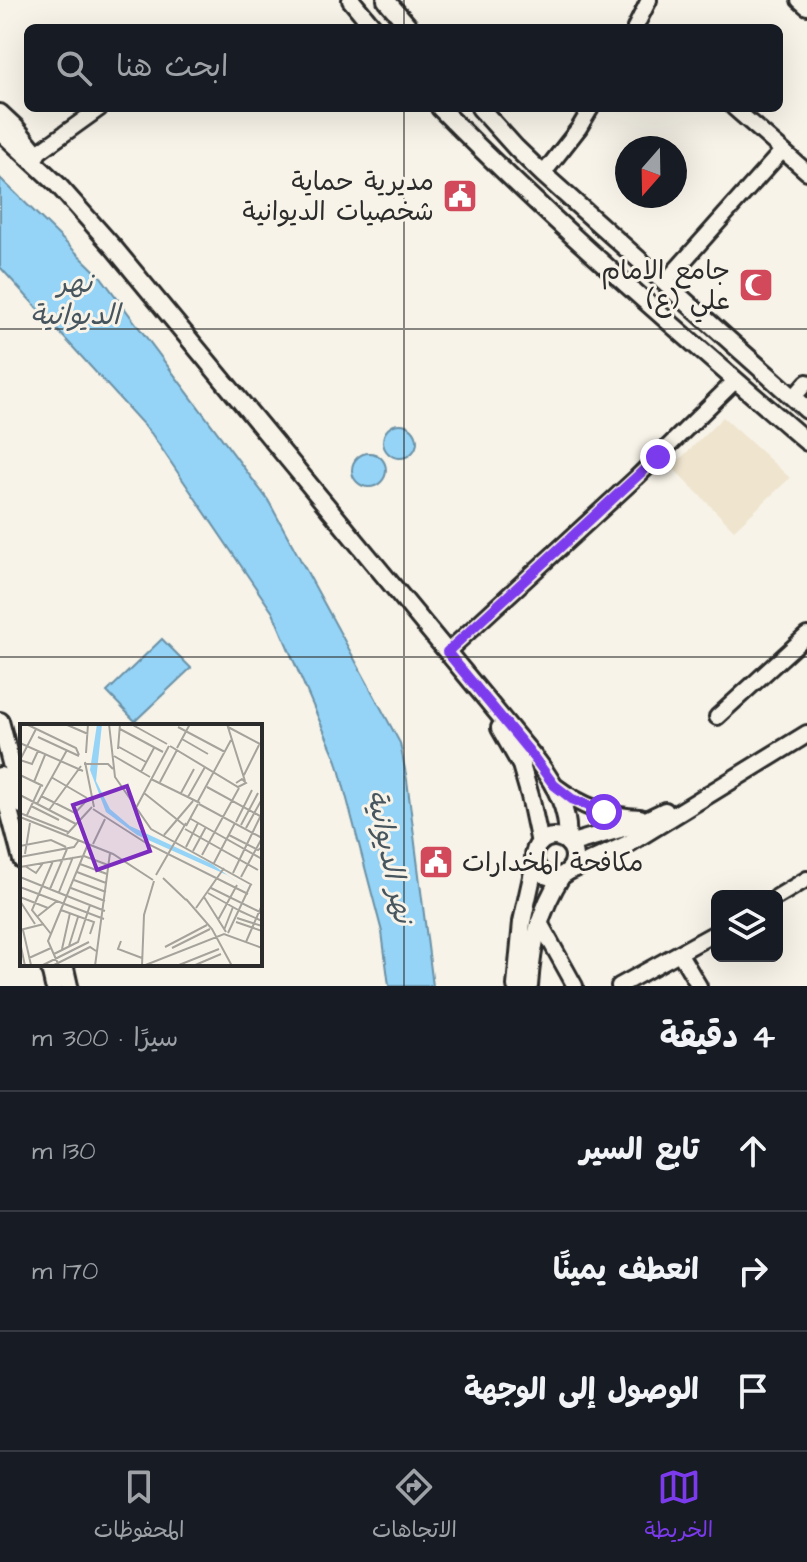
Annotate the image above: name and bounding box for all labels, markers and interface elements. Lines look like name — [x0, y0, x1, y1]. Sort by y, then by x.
search box — [24, 24, 783, 112]
icon: search — [52, 46, 96, 90]
text: ابحث هنا — [116, 46, 228, 88]
north arrow — [615, 136, 687, 208]
place label: مديرية حماية شخصيات الديوانية — [243, 164, 434, 230]
public building icon: مديرية حماية شخصيات الديوانية — [441, 177, 479, 215]
place label: جامع الامام علي (ع) — [601, 253, 730, 323]
water label: نهر الديوانية — [30, 264, 124, 335]
mosque icon: جامع الامام علي (ع) — [737, 266, 775, 304]
route end — [640, 439, 676, 475]
inset map — [20, 724, 262, 966]
water label: نهر الديوانية — [356, 786, 423, 930]
route start — [586, 794, 622, 830]
public building icon: مكافحة المخدارات — [417, 843, 455, 881]
place label: مكافحة المخدارات — [462, 845, 643, 881]
map controls — [711, 890, 783, 962]
button: layers — [711, 890, 783, 962]
text: 4 دقيقة — [660, 1013, 775, 1061]
text: سيرًا · 300 m — [32, 1020, 178, 1056]
text: تابع السير — [580, 1129, 699, 1171]
icon: ahead — [731, 1129, 775, 1173]
text: 130 m — [32, 1133, 96, 1169]
text: انعطف يمينًا — [553, 1249, 699, 1291]
icon: right — [731, 1249, 775, 1293]
text: 170 m — [32, 1253, 98, 1289]
text: الوصول إلى الوجهة — [464, 1369, 699, 1411]
icon: arrive — [731, 1369, 775, 1413]
tab: المحفوظات — [94, 1465, 184, 1549]
tab: الاتجاهات — [372, 1465, 457, 1549]
tab: الخريطة — [645, 1465, 713, 1549]

